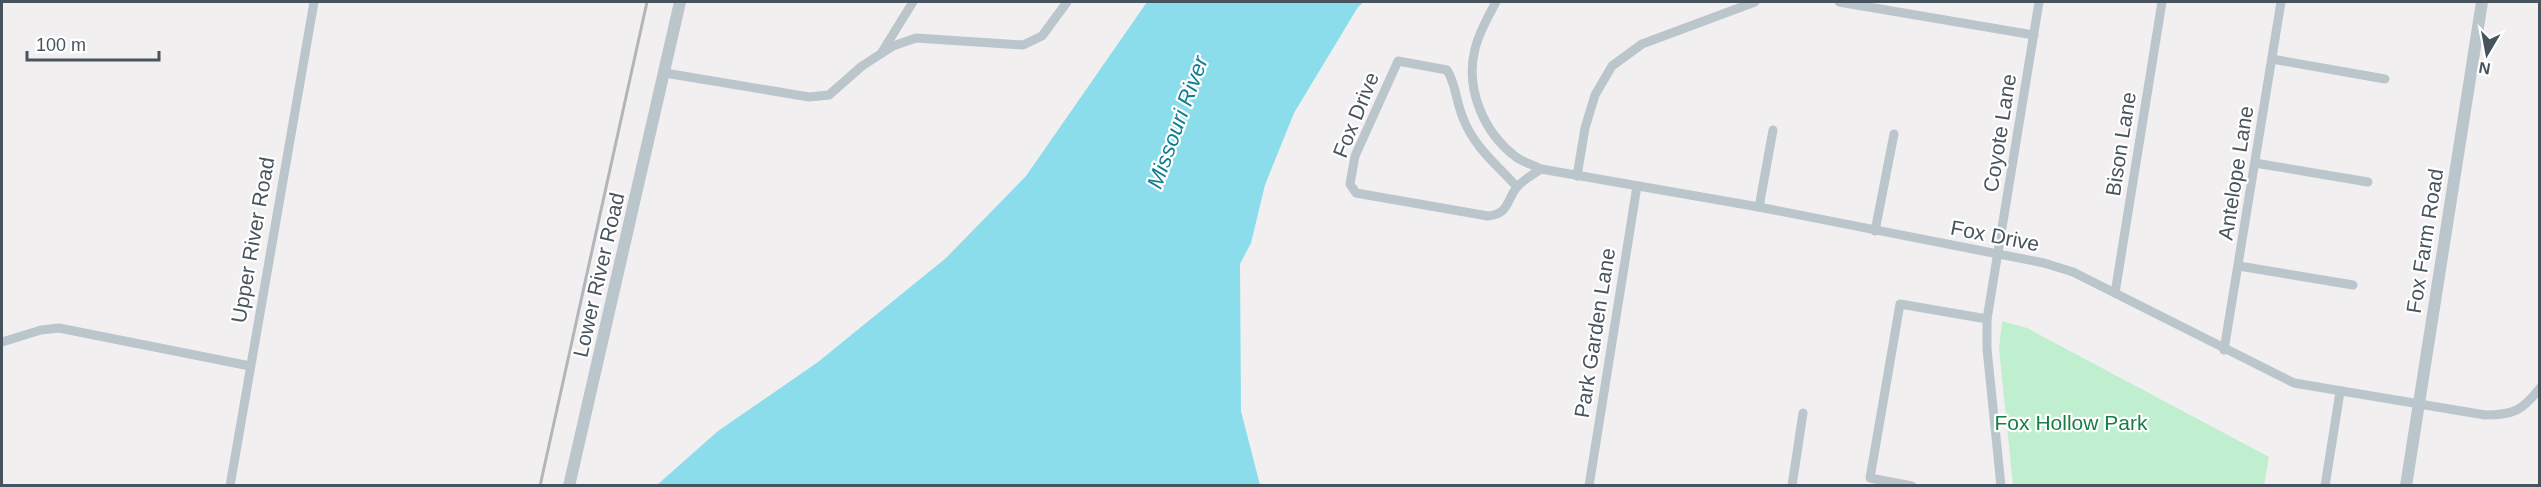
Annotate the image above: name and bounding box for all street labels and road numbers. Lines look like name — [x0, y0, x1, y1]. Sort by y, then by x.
street label: Fox Drive — [1328, 69, 1383, 161]
street label: Coyote Lane — [1979, 72, 2020, 194]
street label: Bison Lane — [2101, 90, 2140, 198]
street label: Antelope Lane — [2214, 104, 2257, 242]
street label: Upper River Road — [227, 155, 278, 325]
street label: Fox Farm Road — [2402, 167, 2447, 315]
street label: Lower River Road — [568, 190, 629, 359]
street label: Fox Drive — [1949, 216, 2041, 255]
street label: Park Garden Lane — [1570, 246, 1619, 419]

